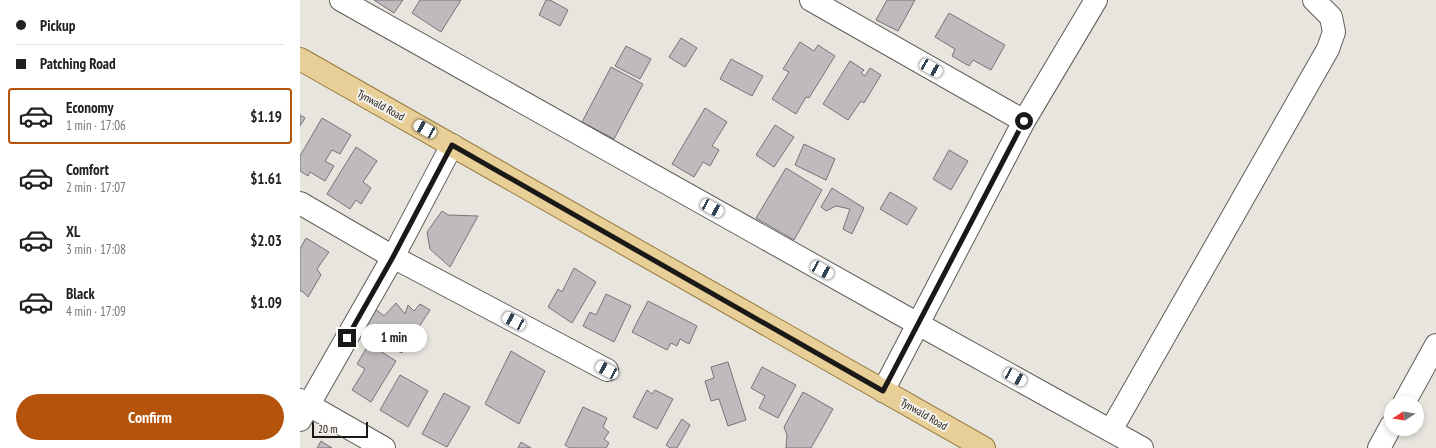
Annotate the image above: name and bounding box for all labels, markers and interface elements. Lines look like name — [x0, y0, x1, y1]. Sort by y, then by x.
text: Pickup — [40, 16, 75, 35]
text: Patching Road — [40, 54, 116, 73]
car — [918, 57, 944, 79]
street label: Tynwald Road — [355, 86, 407, 124]
icon: car — [18, 98, 54, 134]
text: Economy — [66, 98, 114, 117]
text: $1.19 — [250, 107, 282, 126]
route start — [1015, 112, 1033, 130]
text: 1 min · 17:06 — [66, 117, 126, 134]
car — [412, 118, 438, 140]
icon: car — [18, 160, 54, 196]
text: Comfort — [66, 160, 109, 179]
text: $1.61 — [250, 169, 282, 188]
text: 2 min · 17:07 — [66, 179, 126, 196]
car — [699, 197, 725, 219]
icon: car — [18, 222, 54, 258]
text: XL — [66, 222, 80, 241]
text: $2.03 — [250, 231, 282, 250]
text: 3 min · 17:08 — [66, 241, 126, 258]
car — [809, 259, 835, 281]
icon: car — [18, 284, 54, 320]
text: Black — [66, 284, 95, 303]
text: $1.09 — [250, 293, 282, 312]
text: 4 min · 17:09 — [66, 303, 126, 320]
car — [501, 310, 527, 332]
callout: 1 min — [361, 324, 427, 352]
route end — [338, 329, 356, 347]
text: 1 min — [381, 329, 407, 346]
car — [594, 359, 620, 381]
car — [1002, 366, 1028, 388]
button: Confirm — [16, 394, 284, 440]
street label: Tynwald Road — [898, 395, 950, 433]
north arrow — [1384, 396, 1424, 436]
map controls — [1384, 396, 1424, 436]
scale bar — [312, 420, 368, 439]
text: 20 m — [318, 422, 337, 436]

